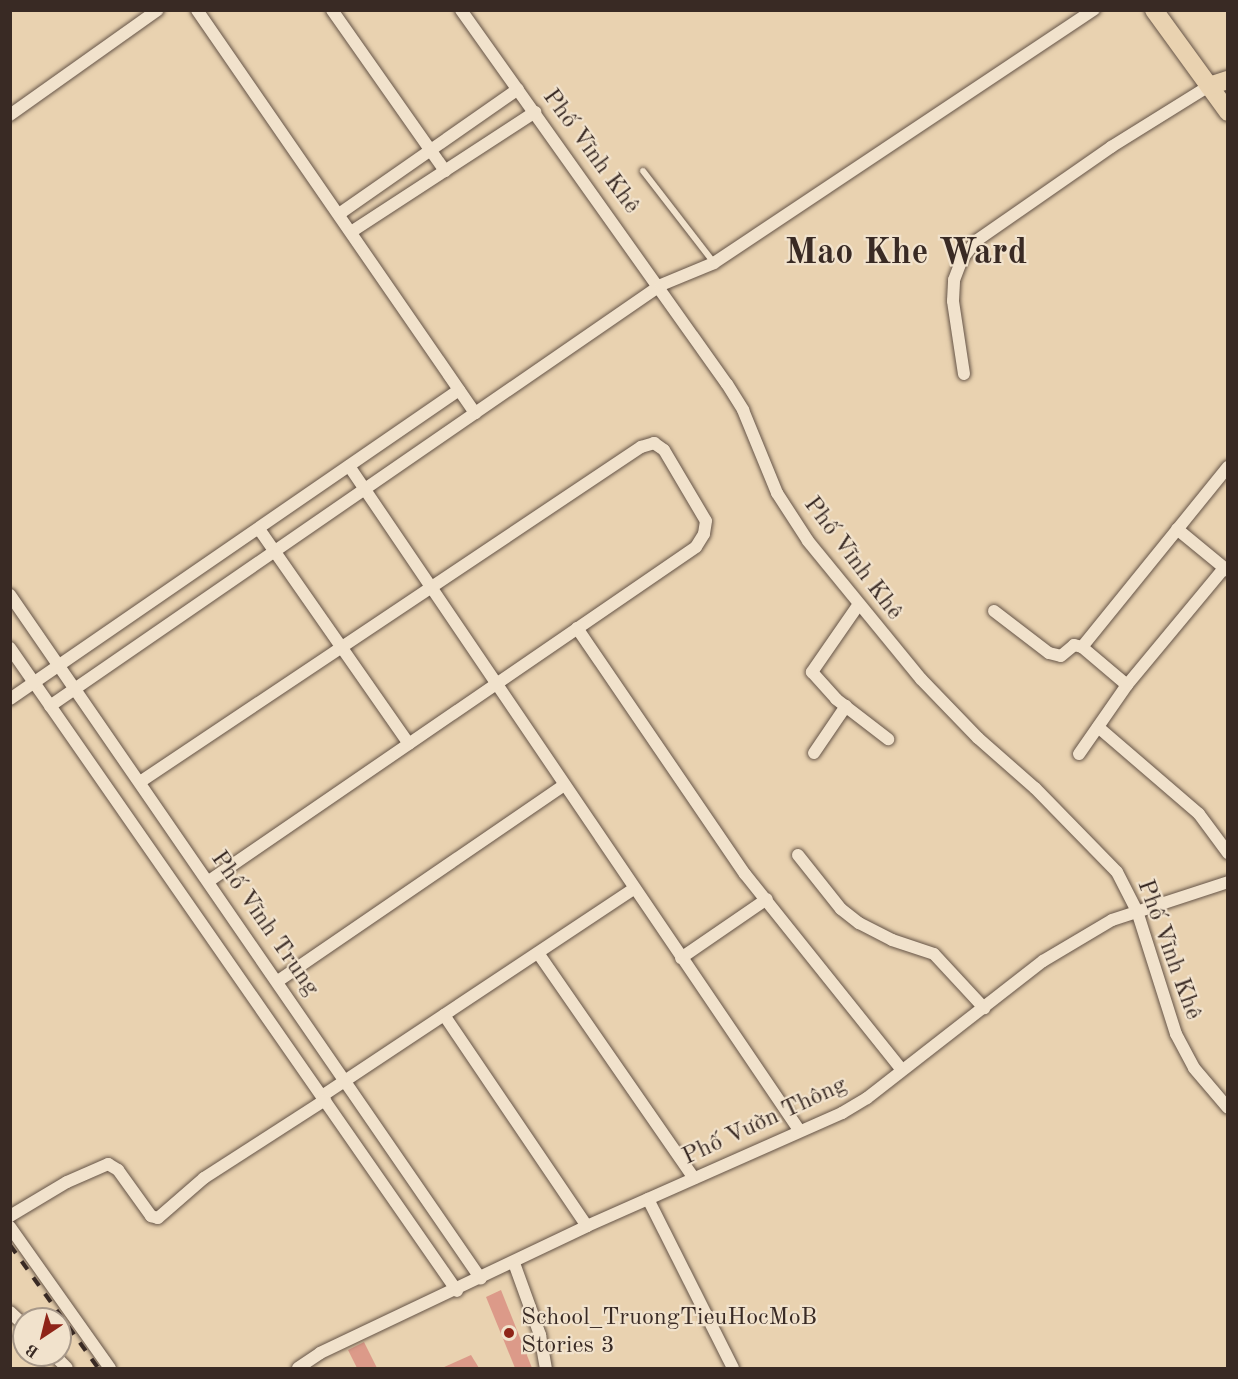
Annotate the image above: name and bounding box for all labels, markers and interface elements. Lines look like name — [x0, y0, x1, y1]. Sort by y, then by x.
street label: Phố Vĩnh Khê — [535, 84, 645, 220]
district label: Mao Khe Ward — [785, 233, 1027, 277]
street label: Phố Vĩnh Khê — [796, 492, 908, 626]
street label: Phố Vĩnh Trung — [203, 846, 325, 1002]
street label: Phố Vĩnh Khê — [1129, 876, 1207, 1024]
street label: Phố Vườn Thông — [678, 1071, 852, 1173]
place label: School_TruongTieuHocMoB Stories 3 — [521, 1305, 817, 1361]
north arrow — [12, 1307, 72, 1367]
marker: School_TruongTieuHocMoB Stories 3 — [502, 1326, 516, 1340]
text: B — [24, 1340, 42, 1360]

